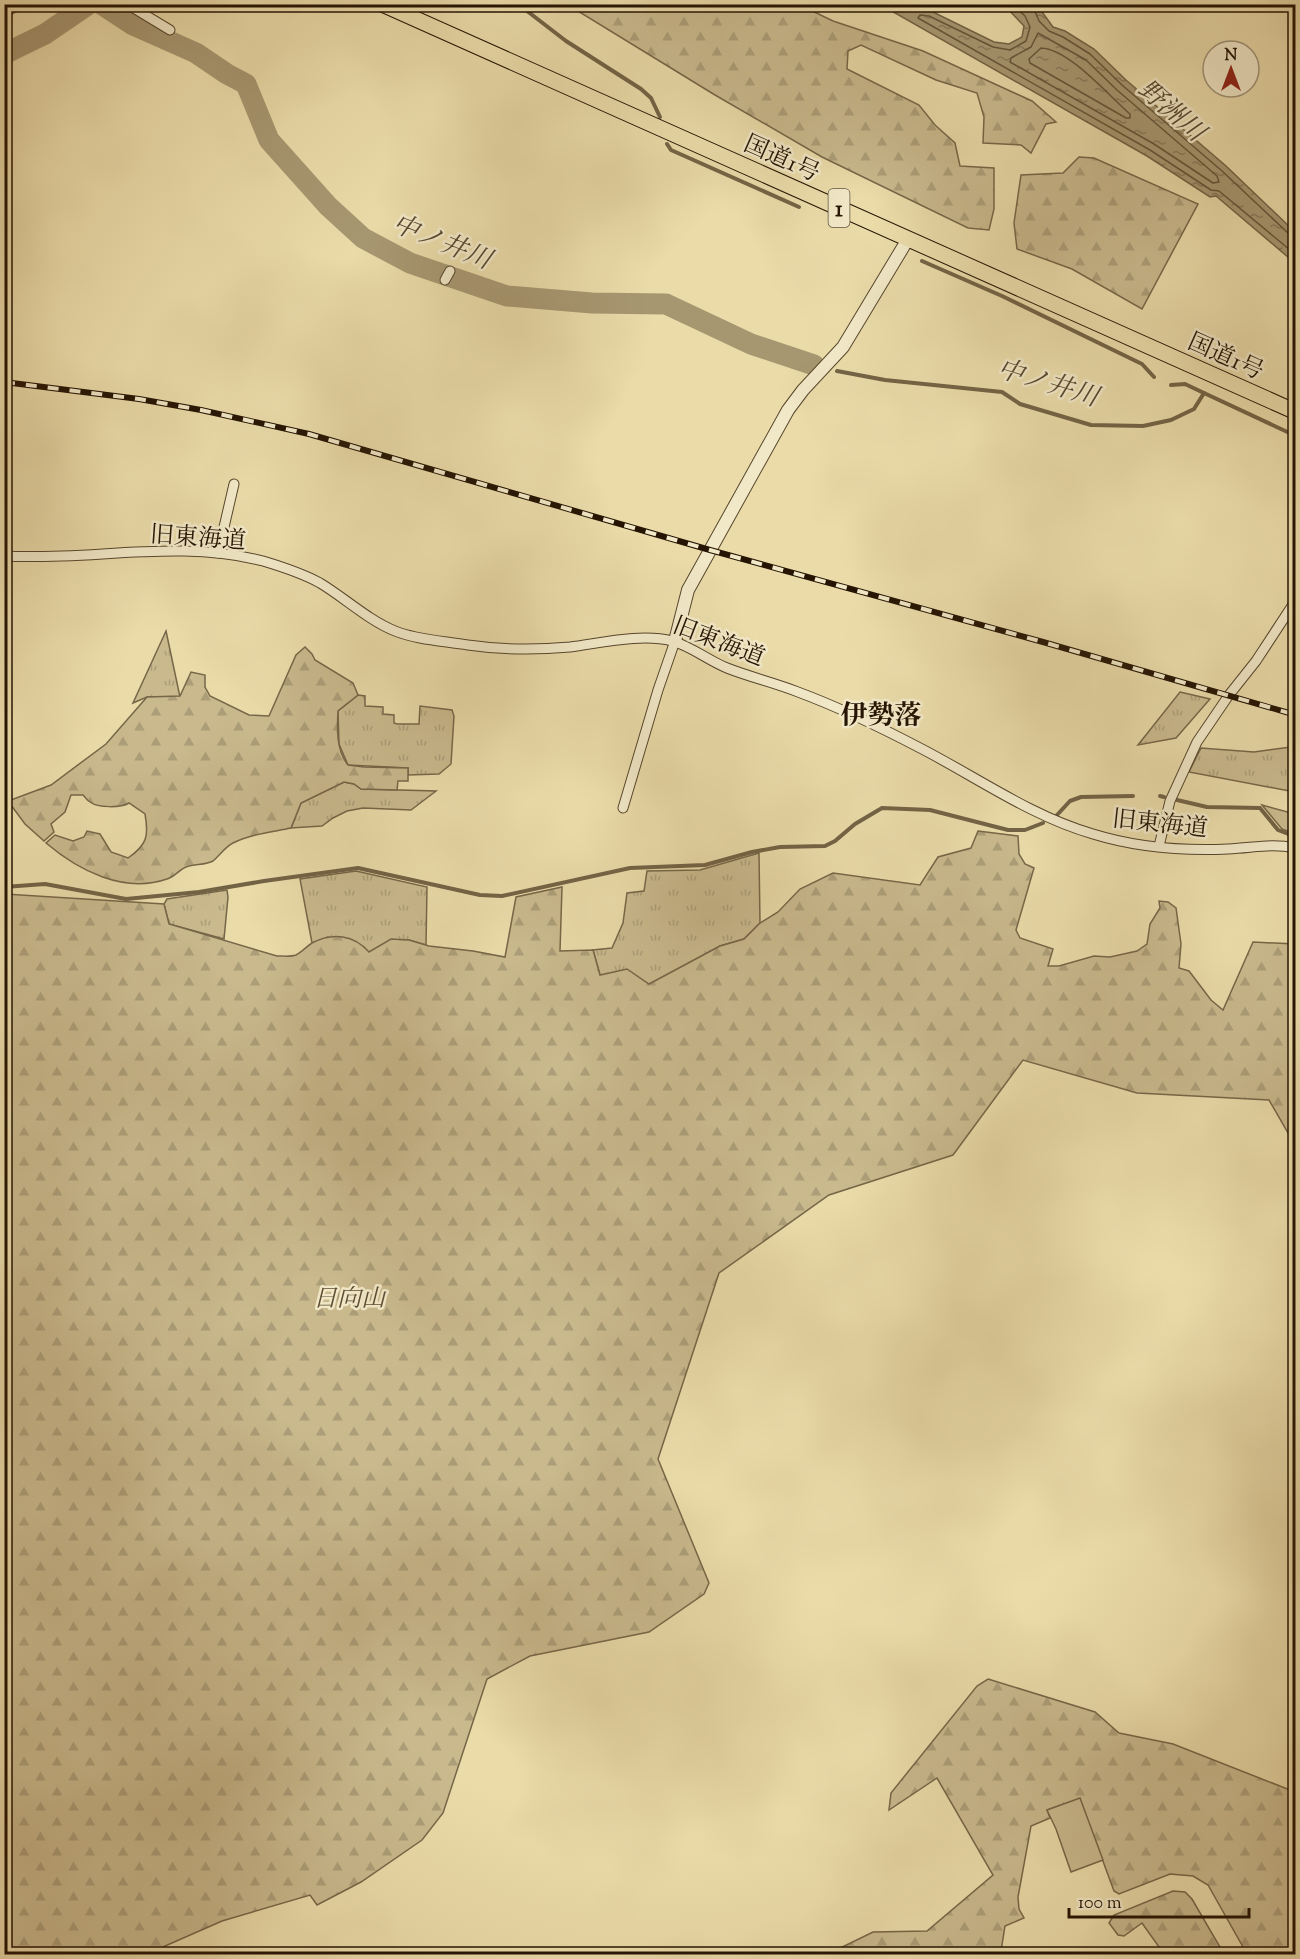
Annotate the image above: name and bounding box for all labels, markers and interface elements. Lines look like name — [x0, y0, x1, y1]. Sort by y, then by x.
north arrow — [1201, 39, 1261, 99]
text: N — [1225, 45, 1238, 68]
water label: 野洲川 — [1129, 72, 1214, 153]
street label: 国道1号 — [738, 128, 825, 192]
road number: 1 — [828, 189, 850, 227]
water label: 中ノ井川 — [386, 207, 499, 281]
street label: 国道1号 — [1182, 326, 1269, 390]
water label: 中ノ井川 — [992, 351, 1105, 418]
street label: 旧東海道 — [149, 519, 247, 559]
street label: 旧東海道 — [667, 610, 769, 676]
district label: 伊勢落 — [841, 698, 922, 737]
street label: 旧東海道 — [1110, 803, 1209, 847]
park label: 日向山 — [313, 1283, 387, 1317]
scale bar — [1069, 1881, 1249, 1919]
text: 100 m — [1078, 1891, 1122, 1917]

